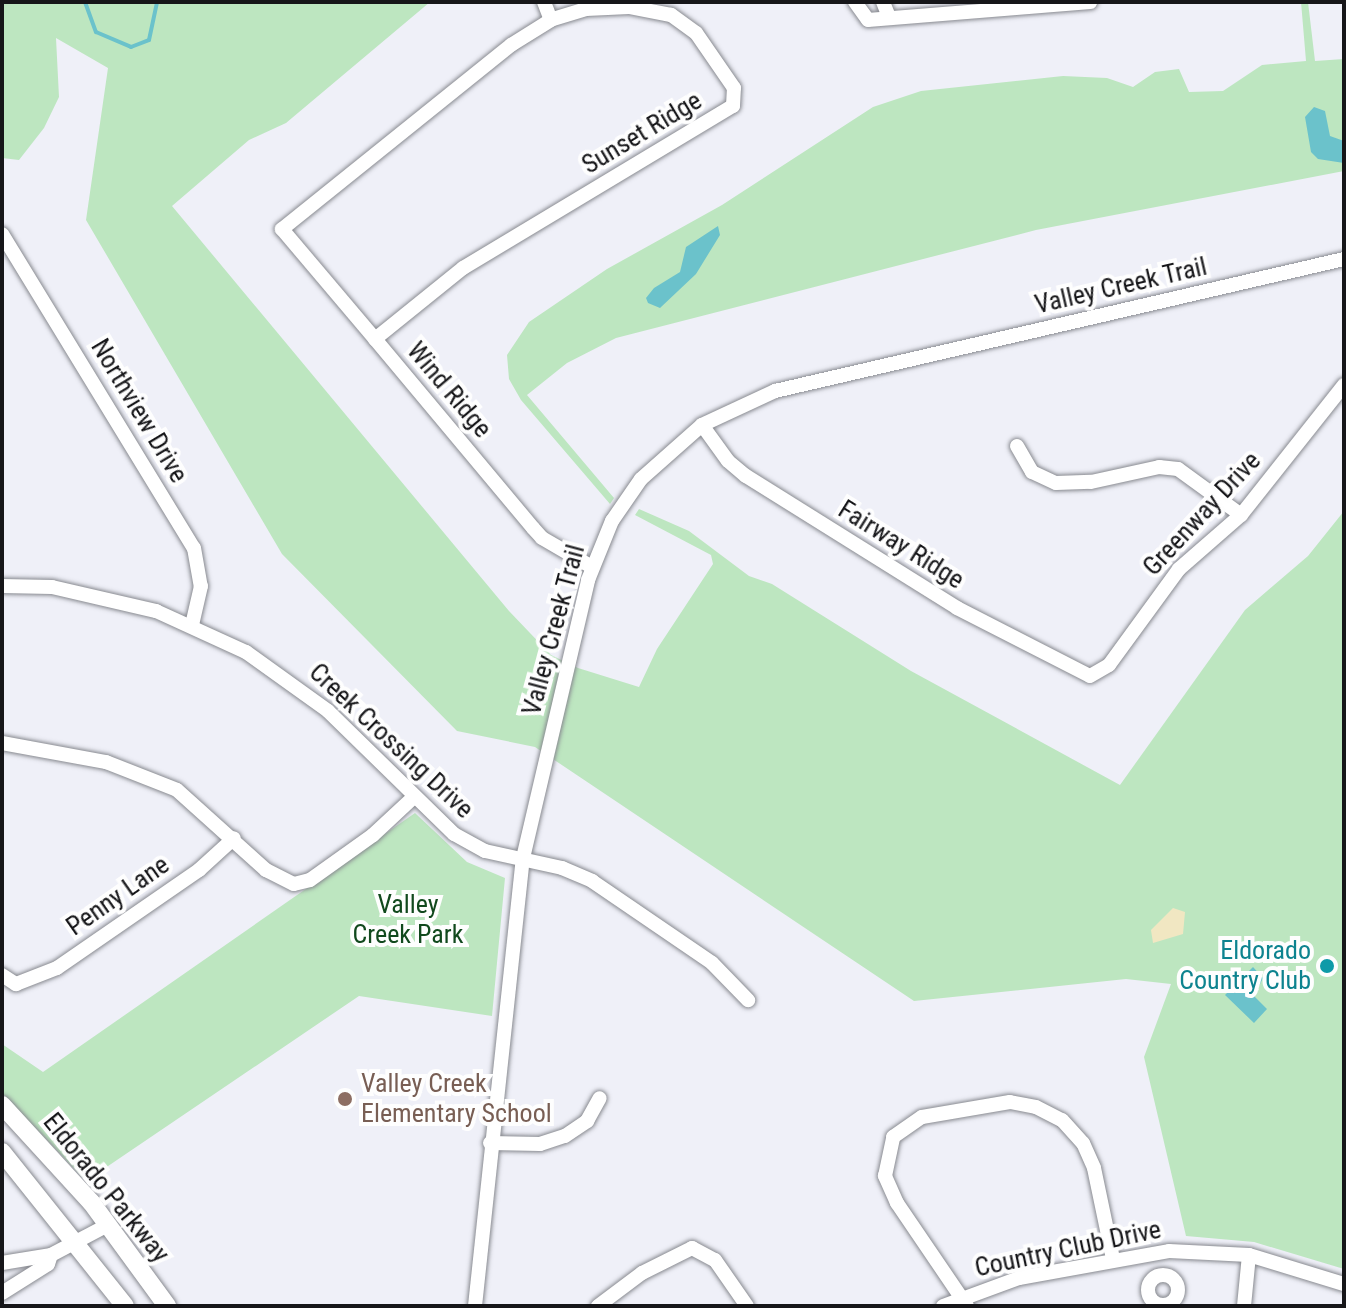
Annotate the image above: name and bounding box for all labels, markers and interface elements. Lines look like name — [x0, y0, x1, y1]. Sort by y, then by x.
street label: Sunset Ridge — [577, 85, 707, 181]
street label: Valley Creek Trail — [1032, 251, 1210, 321]
street label: Northview Drive — [84, 334, 194, 488]
street label: Wind Ridge — [400, 336, 498, 444]
street label: Greenway Drive — [1137, 446, 1267, 582]
street label: Fairway Ridge — [832, 494, 970, 596]
street label: Valley Creek Trail — [516, 541, 592, 719]
street label: Creek Crossing Drive — [303, 657, 479, 825]
street label: Penny Lane — [61, 849, 175, 943]
park label: Valley Creek Park — [353, 889, 463, 950]
place label: Eldorado Country Club — [1179, 935, 1311, 996]
marker: Eldorado Country Club — [1318, 957, 1336, 975]
place label: Valley Creek Elementary School — [361, 1068, 552, 1130]
marker: Valley Creek Elementary School — [336, 1090, 354, 1108]
street label: Eldorado Parkway — [36, 1107, 176, 1269]
street label: Country Club Drive — [972, 1214, 1164, 1284]

